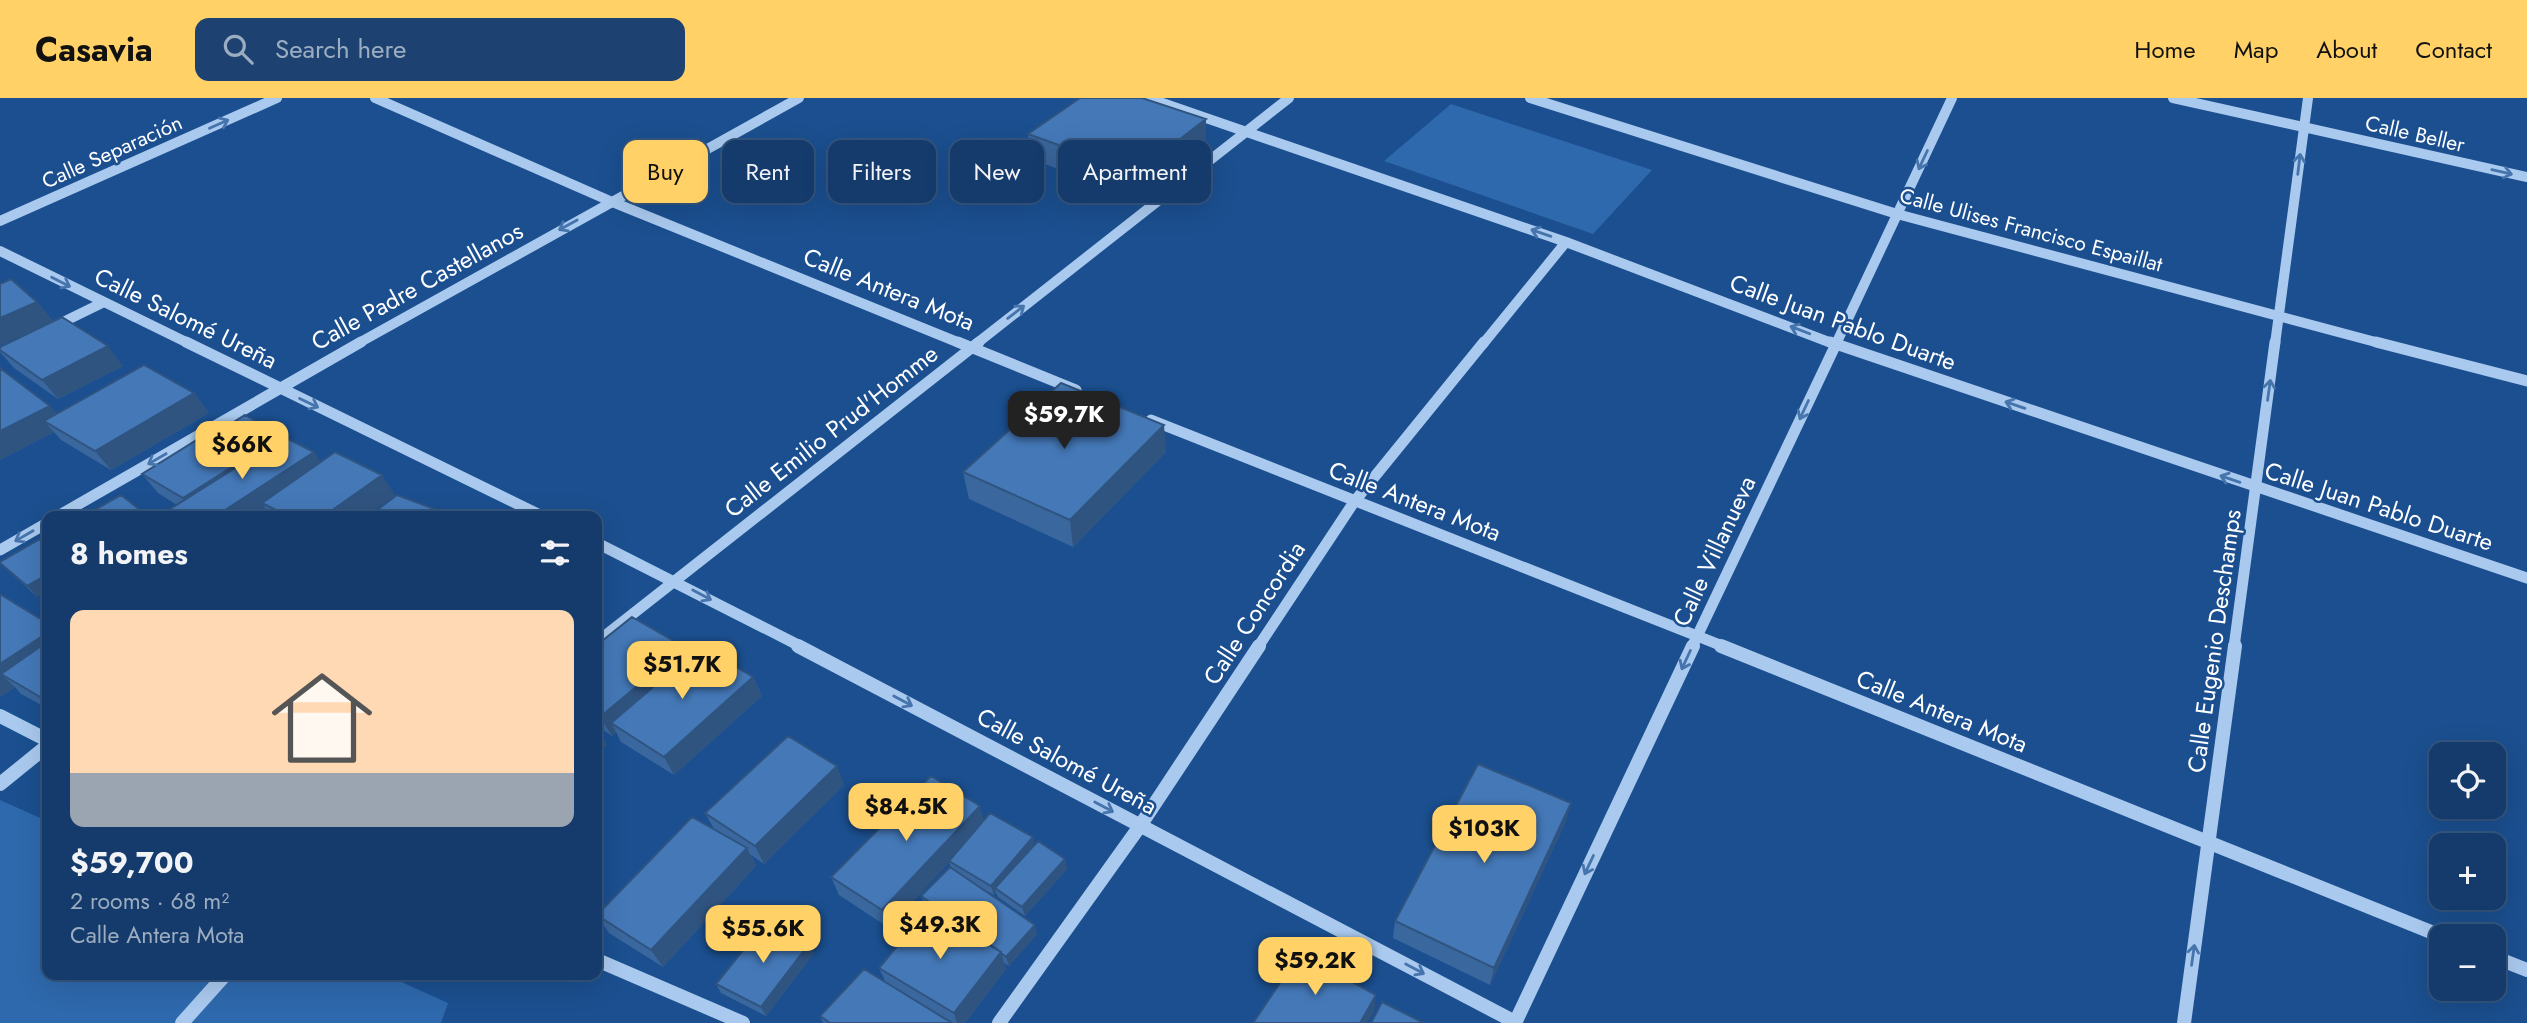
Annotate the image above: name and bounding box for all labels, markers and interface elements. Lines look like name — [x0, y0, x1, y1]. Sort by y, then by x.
search box — [195, 18, 685, 81]
text: Casavia — [35, 26, 153, 73]
icon: search — [219, 30, 257, 68]
text: Search here — [275, 30, 406, 68]
text: Home — [2134, 32, 2196, 67]
text: Map — [2234, 32, 2278, 67]
text: About — [2316, 32, 2377, 67]
text: Contact — [2415, 32, 2492, 67]
street label: Calle Separación — [37, 108, 187, 196]
street label: Calle Beller — [2362, 108, 2469, 160]
one-way arrow — [208, 117, 229, 130]
chip: Buy — [623, 140, 708, 203]
chip: Rent — [722, 140, 814, 203]
chip: Filters — [828, 140, 936, 203]
chip: New — [950, 140, 1044, 203]
chip: Apartment — [1058, 140, 1211, 203]
one-way arrow — [1915, 149, 1929, 170]
one-way arrow — [2292, 154, 2305, 176]
one-way arrow — [2490, 165, 2513, 179]
street label: Calle Ulises Francisco Espaillat — [1896, 180, 2166, 280]
street label: Calle Padre Castellanos — [305, 213, 529, 359]
one-way arrow — [558, 218, 578, 232]
one-way arrow — [1530, 226, 1552, 238]
street label: Calle Antera Mota — [798, 239, 980, 339]
street label: Calle Salomé Ureña — [89, 259, 283, 377]
street label: Calle Juan Pablo Duarte — [1725, 265, 1961, 379]
one-way arrow — [50, 275, 71, 289]
one-way arrow — [1006, 305, 1025, 320]
one-way arrow — [1789, 323, 1811, 335]
street label: Calle Emilio Prud'Homme — [717, 336, 945, 526]
one-way arrow — [2263, 379, 2276, 402]
pin: $59.7K — [1007, 392, 1121, 451]
one-way arrow — [298, 397, 319, 411]
text: $59.7K — [1024, 397, 1104, 431]
one-way arrow — [1797, 398, 1810, 420]
one-way arrow — [2004, 398, 2026, 410]
pin: $66K — [201, 422, 283, 481]
text: $66K — [211, 427, 273, 461]
street label: Calle Antera Mota — [1324, 452, 1506, 550]
street label: Calle Juan Pablo Duarte — [2260, 452, 2498, 560]
one-way arrow — [147, 453, 168, 466]
street label: Calle Villanueva — [1664, 470, 1764, 632]
one-way arrow — [2219, 472, 2241, 484]
street label: Calle Eugenio Deschamps — [2178, 507, 2250, 775]
one-way arrow — [14, 530, 34, 544]
text: 8 homes — [70, 532, 188, 575]
icon: filters — [536, 534, 574, 572]
street label: Calle Concordia — [1194, 534, 1314, 692]
one-way arrow — [691, 588, 712, 602]
pin: $51.7K — [625, 642, 739, 701]
text: $51.7K — [643, 647, 721, 681]
one-way arrow — [1679, 648, 1692, 670]
icon: home — [259, 655, 385, 781]
street label: Calle Antera Mota — [1851, 661, 2033, 761]
one-way arrow — [892, 694, 913, 708]
street label: Calle Salomé Ureña — [971, 699, 1163, 823]
map controls — [2429, 742, 2506, 1001]
button: locate — [2429, 742, 2506, 819]
pin: $84.5K — [849, 784, 963, 843]
text: $84.5K — [864, 789, 948, 823]
one-way arrow — [1094, 800, 1114, 814]
pin: $103K — [1435, 806, 1533, 865]
text: $103K — [1448, 811, 1520, 845]
button: + — [2429, 833, 2506, 910]
text: $59,700 — [70, 841, 194, 884]
one-way arrow — [1582, 854, 1595, 875]
text: 2 rooms · 68 m² — [70, 884, 229, 918]
pin: $49.3K — [883, 902, 997, 961]
pin: $55.6K — [706, 906, 820, 965]
text: $49.3K — [899, 907, 981, 941]
text: $55.6K — [722, 911, 804, 945]
text: Calle Antera Mota — [70, 918, 244, 952]
button: − — [2429, 924, 2506, 1001]
pin: $59.2K — [1258, 937, 1372, 997]
text: $59.2K — [1274, 943, 1356, 977]
one-way arrow — [2187, 944, 2200, 967]
one-way arrow — [1404, 962, 1424, 976]

